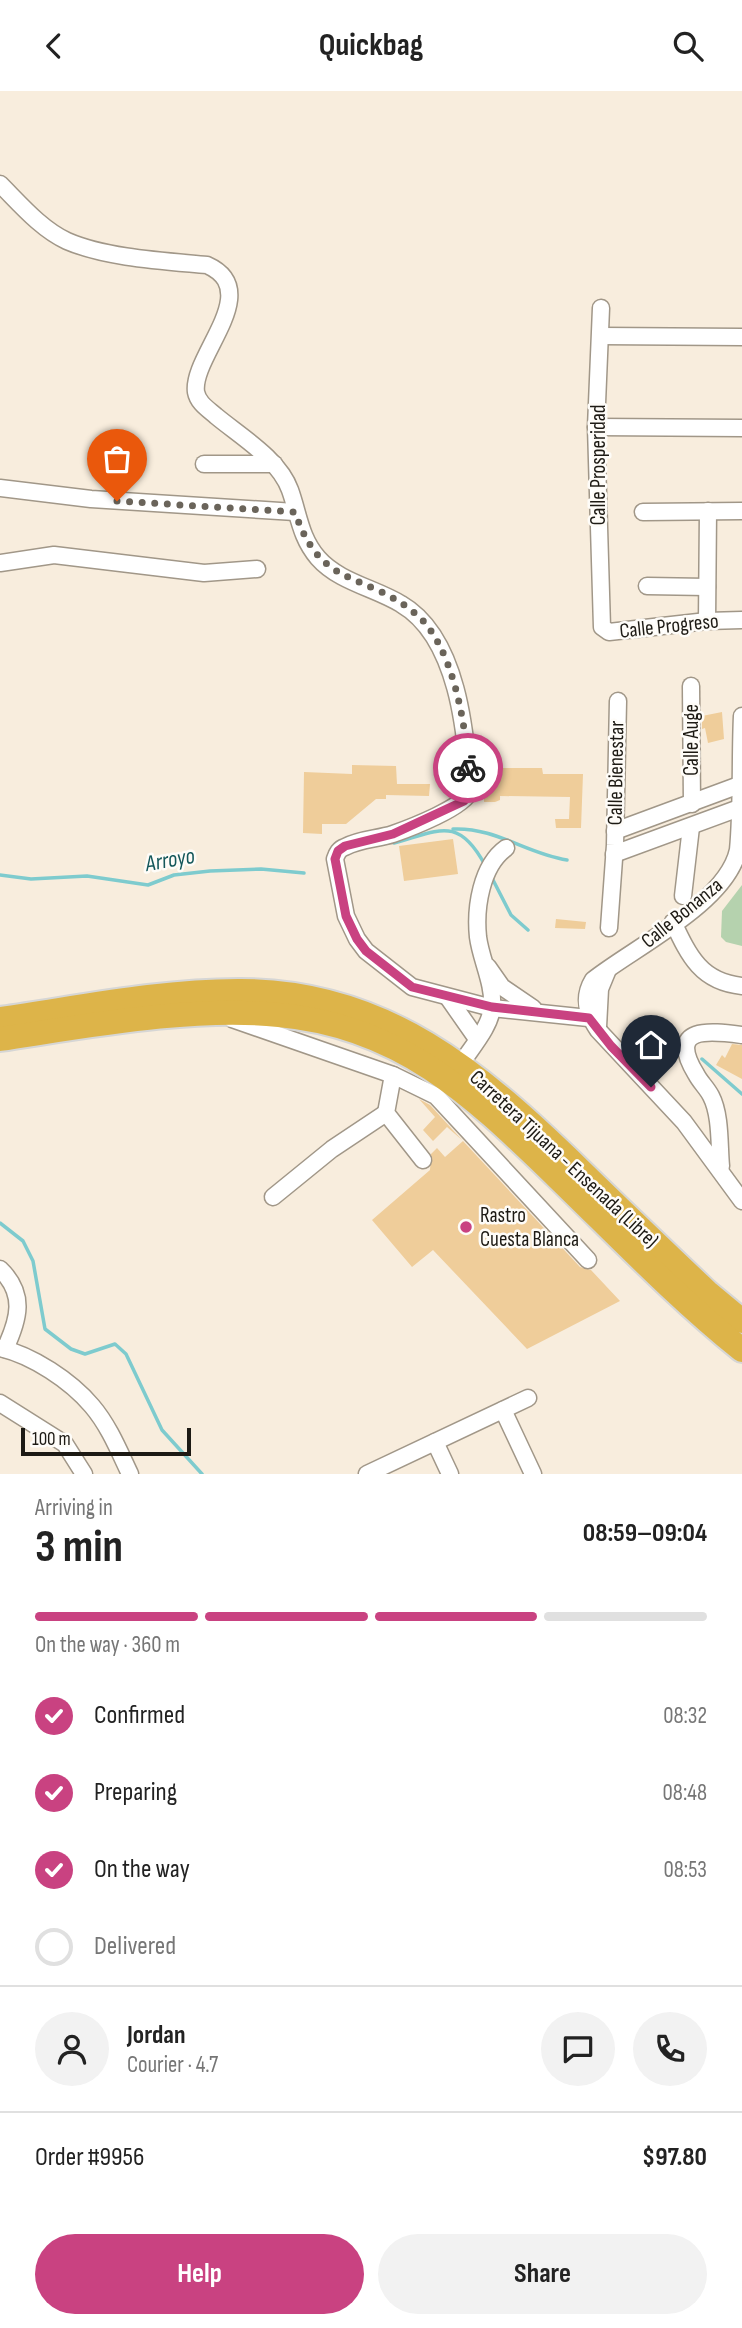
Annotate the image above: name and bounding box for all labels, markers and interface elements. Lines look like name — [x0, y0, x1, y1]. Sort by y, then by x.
text: Quickbag — [319, 26, 423, 65]
icon: back — [35, 27, 73, 65]
icon: search — [669, 27, 707, 65]
street label: Calle Prosperidad — [586, 405, 611, 525]
pin — [87, 429, 147, 501]
icon: bag — [98, 440, 136, 478]
street label: Calle Progreso — [618, 608, 720, 644]
street label: Calle Auge — [679, 704, 704, 776]
street label: Calle Bienestar — [603, 720, 629, 826]
courier — [433, 733, 503, 803]
icon: bike — [449, 749, 487, 787]
water label: Arroyo — [142, 842, 197, 878]
street label: Calle Bonanza — [636, 873, 728, 953]
pin — [621, 1015, 681, 1087]
icon: home — [632, 1026, 670, 1064]
street label: Carretera Tijuana - Ensenada (Libre) — [464, 1065, 664, 1253]
place label: Rastro Cuesta Blanca — [480, 1203, 579, 1252]
marker: Rastro Cuesta Blanca — [458, 1219, 474, 1235]
scale bar — [21, 1425, 191, 1457]
text: 100 m — [32, 1428, 71, 1451]
text: Arriving in — [35, 1494, 113, 1522]
text: 08:59–09:04 — [583, 1518, 707, 1549]
text: 3 min — [35, 1520, 123, 1575]
text: On the way · 360 m — [35, 1631, 180, 1659]
icon: check — [35, 1697, 73, 1735]
text: Confirmed — [94, 1700, 185, 1731]
text: 08:32 — [663, 1702, 707, 1730]
icon: check — [35, 1774, 73, 1812]
text: Preparing — [94, 1777, 177, 1808]
text: 08:48 — [663, 1779, 707, 1807]
icon: check — [35, 1851, 73, 1889]
text: On the way — [94, 1854, 190, 1885]
text: 08:53 — [663, 1856, 707, 1884]
text: Delivered — [94, 1931, 176, 1962]
button: person — [35, 2012, 109, 2086]
button: chat — [541, 2012, 615, 2086]
button: phone — [633, 2012, 707, 2086]
text: Jordan — [127, 2020, 185, 2051]
text: Courier · 4.7 — [127, 2051, 218, 2079]
text: Order #9956 — [35, 2142, 144, 2173]
text: $97.80 — [642, 2142, 707, 2173]
button: Help — [35, 2234, 364, 2314]
button: Share — [378, 2234, 707, 2314]

